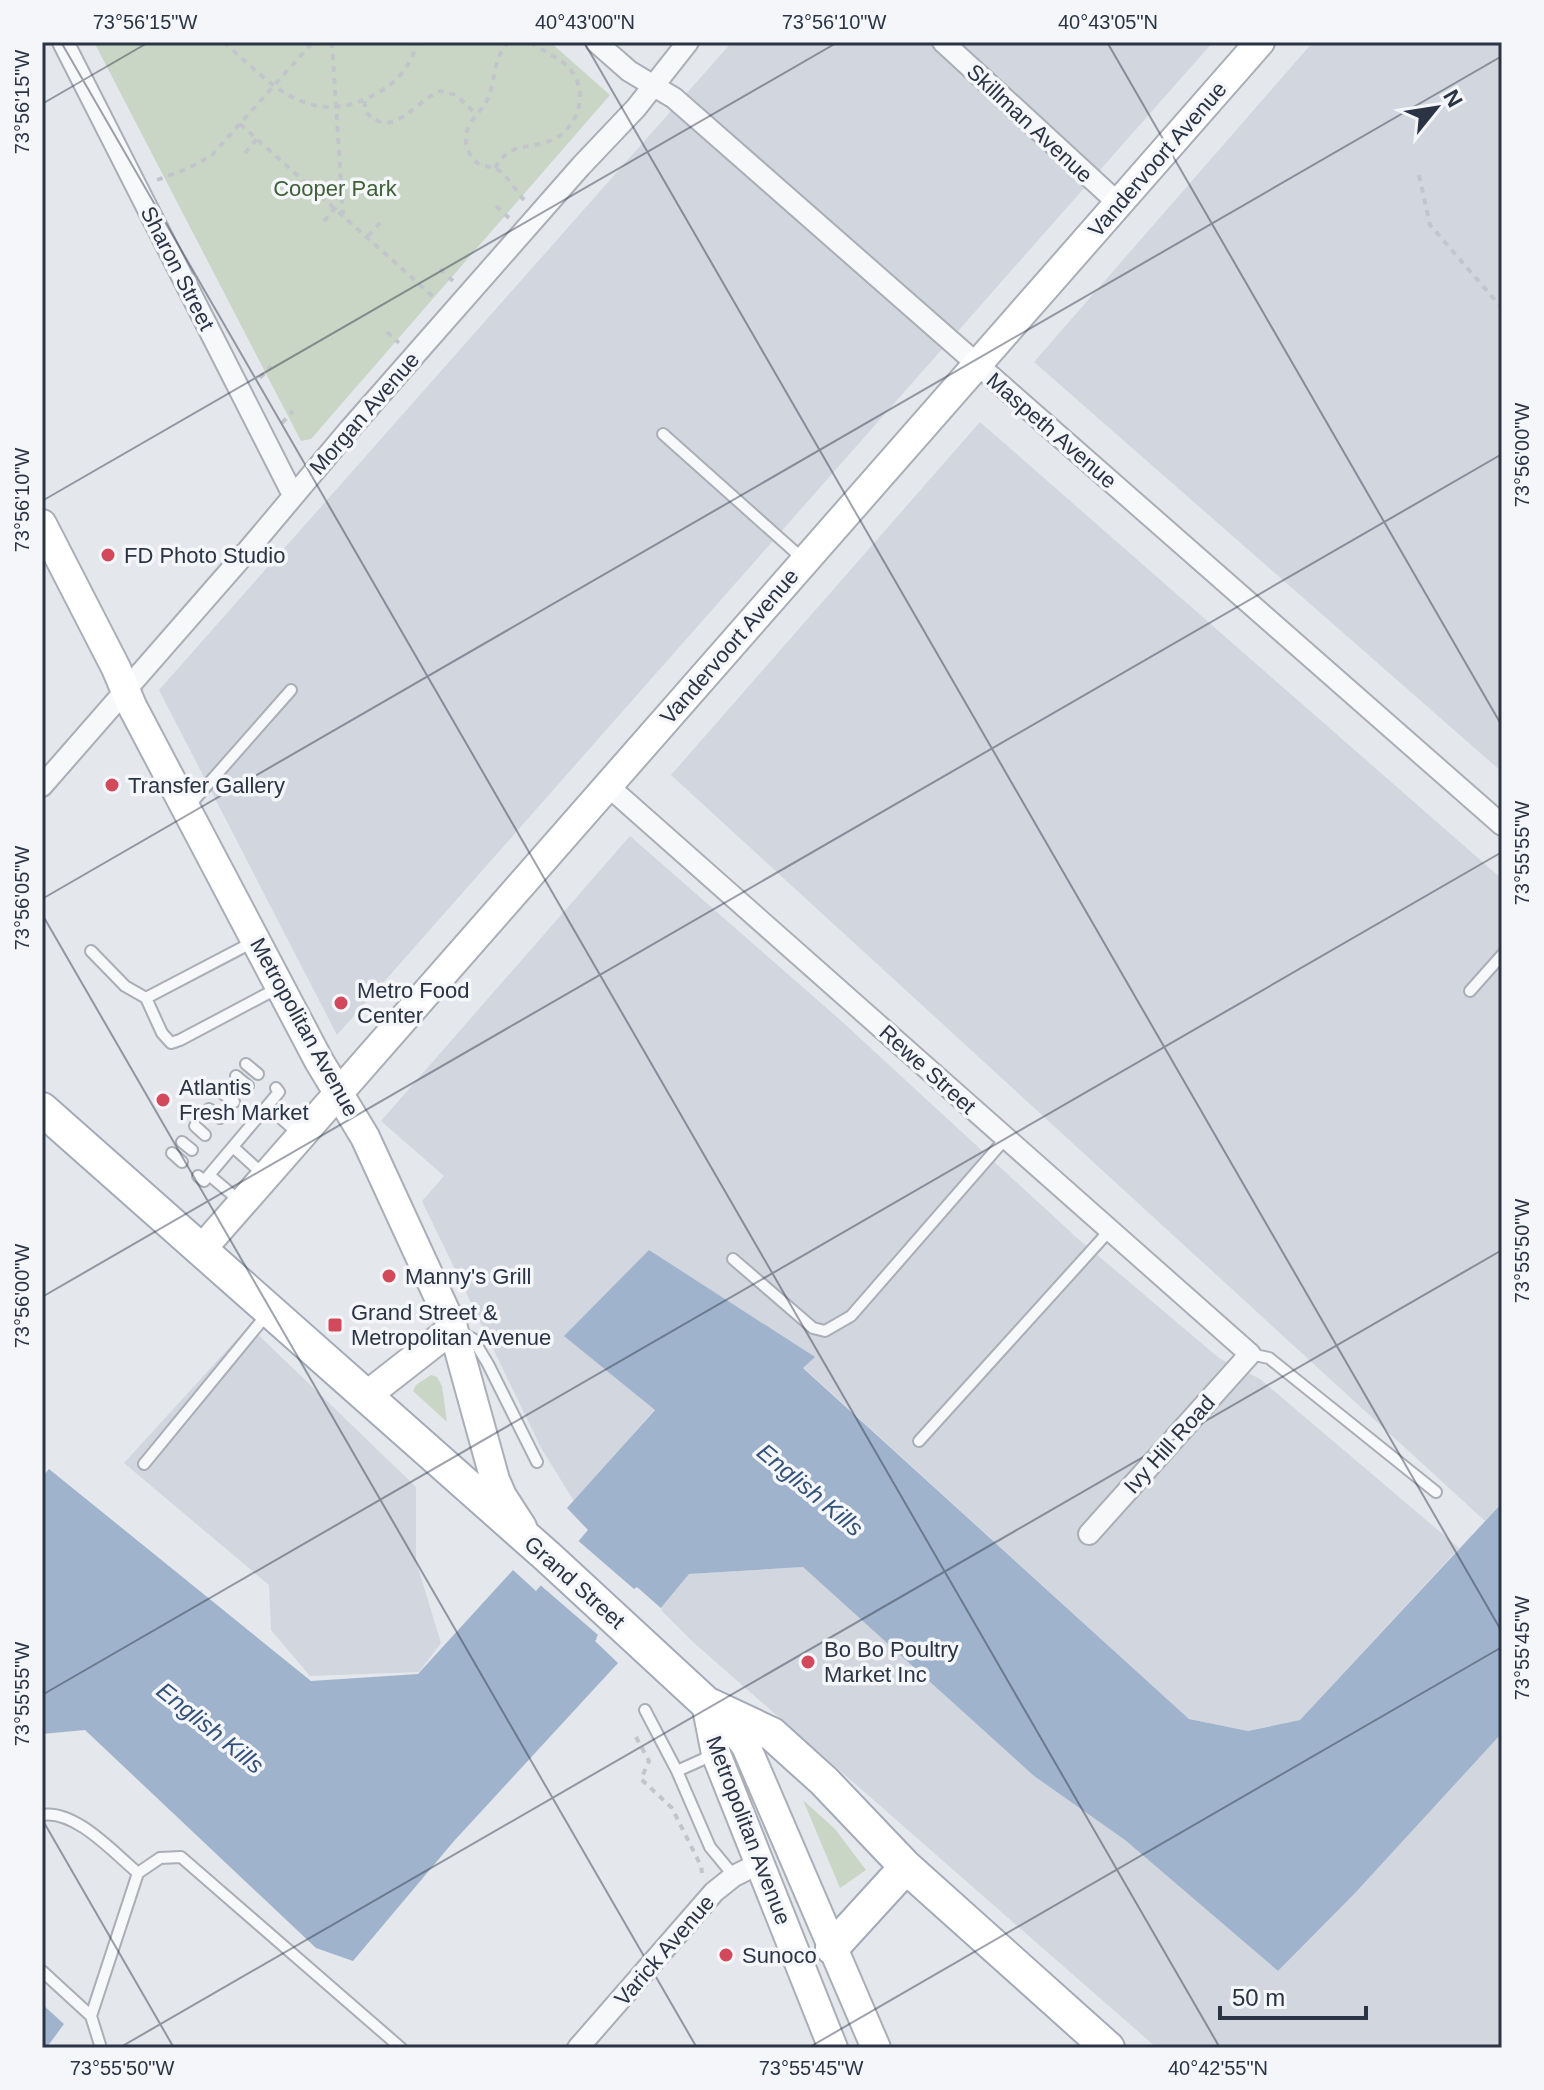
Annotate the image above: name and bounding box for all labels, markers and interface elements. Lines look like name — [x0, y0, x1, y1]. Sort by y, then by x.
text: 73°56'15"W — [93, 11, 197, 33]
text: 40°43'00"N — [535, 11, 635, 33]
text: 73°56'10"W — [782, 11, 886, 33]
text: 40°43'05"N — [1058, 11, 1158, 33]
text: 73°56'15"W — [11, 50, 33, 154]
street label: Skillman Avenue — [962, 59, 1098, 188]
north arrow — [1396, 68, 1476, 148]
street label: Vandervoort Avenue — [1083, 77, 1232, 242]
text: N — [1438, 85, 1468, 111]
park label: Cooper Park — [273, 176, 398, 201]
street label: Sharon Street — [136, 202, 220, 334]
street label: Morgan Avenue — [305, 347, 424, 480]
street label: Maspeth Avenue — [982, 367, 1122, 493]
text: 73°56'00"W — [1511, 403, 1533, 507]
text: 73°56'10"W — [11, 448, 33, 552]
place label: FD Photo Studio — [124, 543, 285, 568]
marker: FD Photo Studio — [99, 546, 117, 564]
street label: Vandervoort Avenue — [655, 564, 804, 729]
place label: Transfer Gallery — [128, 773, 285, 798]
marker: Transfer Gallery — [103, 776, 121, 794]
text: 73°55'55"W — [1511, 801, 1533, 905]
text: 73°56'05"W — [11, 846, 33, 950]
street label: Metropolitan Avenue — [245, 934, 364, 1121]
place label: Metro Food Center — [357, 978, 470, 1028]
marker: Metro Food Center — [332, 994, 350, 1012]
street label: Rewe Street — [874, 1020, 981, 1119]
place label: Atlantis Fresh Market — [179, 1075, 309, 1125]
marker: Atlantis Fresh Market — [154, 1091, 172, 1109]
text: 73°55'50"W — [1511, 1199, 1533, 1303]
text: 73°56'00"W — [11, 1244, 33, 1348]
place label: Manny's Grill — [405, 1264, 531, 1289]
marker: Manny's Grill — [380, 1267, 398, 1285]
place label: Grand Street & Metropolitan Avenue — [351, 1300, 551, 1350]
marker: Grand Street & Metropolitan Avenue — [326, 1316, 344, 1334]
street label: Ivy Hill Road — [1119, 1390, 1220, 1499]
water label: English Kills — [752, 1438, 869, 1542]
street label: Grand Street — [520, 1531, 630, 1634]
text: 73°55'45"W — [1511, 1596, 1533, 1700]
place label: Bo Bo Poultry Market Inc — [824, 1637, 959, 1687]
text: 73°55'55"W — [11, 1642, 33, 1746]
marker: Bo Bo Poultry Market Inc — [799, 1653, 817, 1671]
water label: English Kills — [152, 1676, 269, 1779]
street label: Metropolitan Avenue — [701, 1732, 796, 1928]
street label: Varick Avenue — [609, 1890, 719, 2011]
place label: Sunoco — [742, 1943, 817, 1968]
marker: Sunoco — [717, 1946, 735, 1964]
scale bar — [1220, 1970, 1366, 2020]
text: 50 m — [1232, 1984, 1285, 2011]
text: 73°55'50"W — [70, 2057, 174, 2079]
text: 73°55'45"W — [759, 2057, 863, 2079]
text: 40°42'55"N — [1168, 2057, 1268, 2079]

